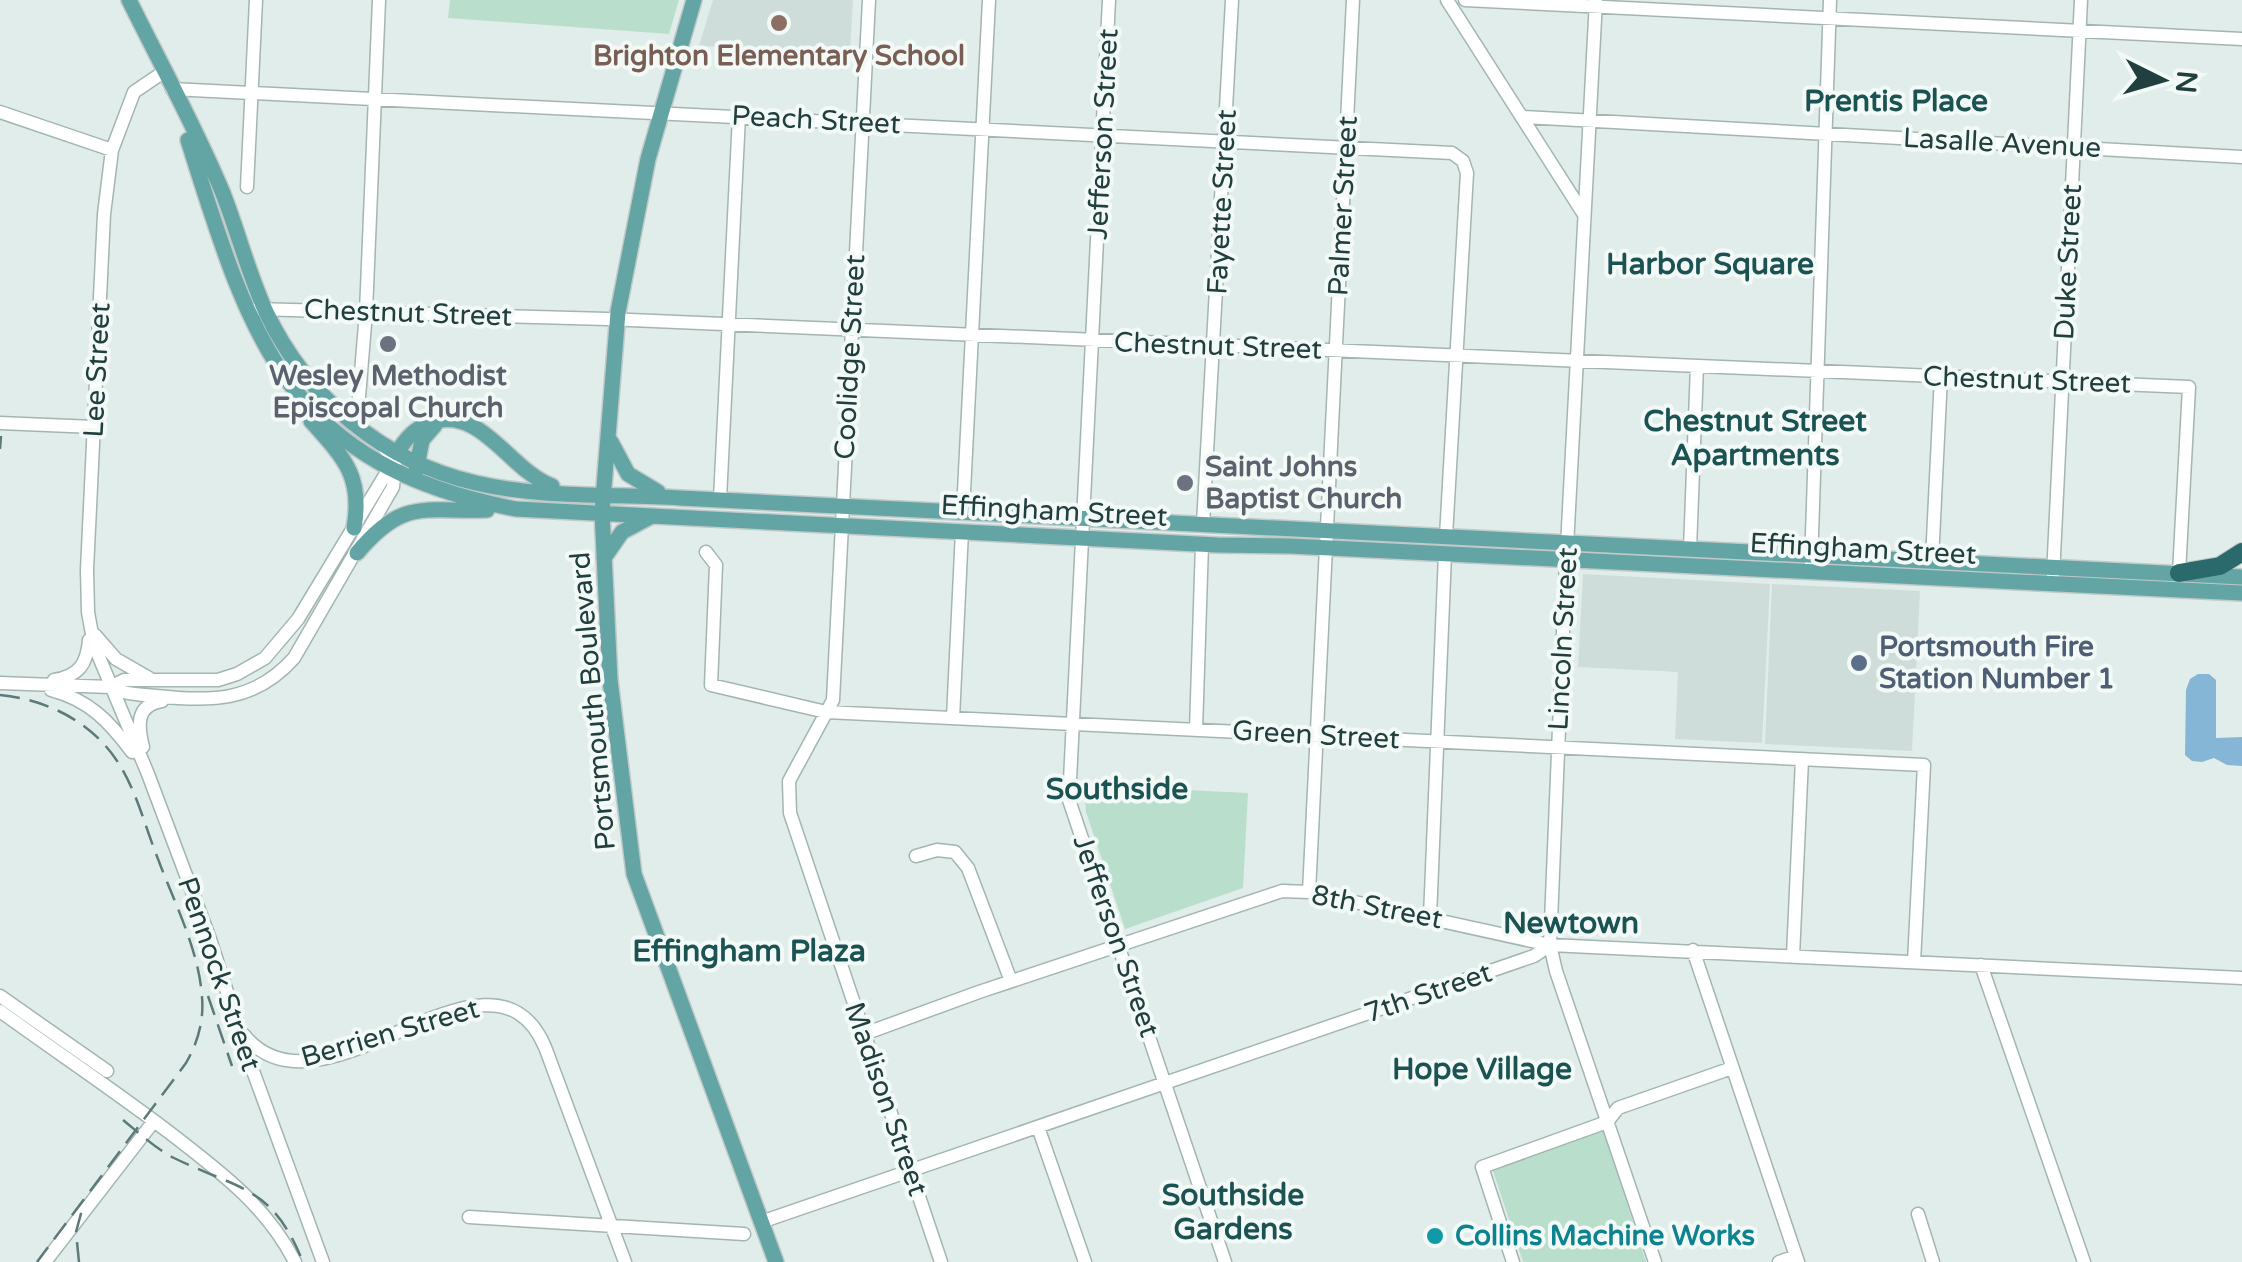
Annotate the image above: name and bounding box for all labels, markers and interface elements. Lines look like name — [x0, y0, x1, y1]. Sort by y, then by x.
marker: Brighton Elementary School — [768, 12, 790, 34]
street label: Jefferson Street — [1080, 27, 1126, 240]
north arrow — [2112, 30, 2212, 130]
place label: Brighton Elementary School — [593, 39, 965, 73]
text: N — [2168, 69, 2204, 95]
district label: Prentis Place — [1804, 83, 1988, 120]
street label: Peach Street — [731, 99, 902, 141]
street label: Fayette Street — [1200, 108, 1244, 295]
street label: Palmer Street — [1321, 115, 1365, 297]
street label: Lasalle Avenue — [1902, 121, 2102, 165]
street label: Duke Street — [2047, 183, 2089, 341]
district label: Harbor Square — [1606, 246, 1814, 283]
street label: Coolidge Street — [828, 253, 872, 460]
street label: Chestnut Street — [303, 292, 513, 334]
street label: Lee Street — [76, 301, 118, 438]
street label: Chestnut Street — [1113, 325, 1323, 367]
marker: Wesley Methodist Episcopal Church — [377, 333, 399, 355]
place label: Wesley Methodist Episcopal Church — [269, 359, 507, 425]
street label: Chestnut Street — [1922, 359, 2132, 401]
district label: Chestnut Street Apartments — [1643, 403, 1867, 474]
place label: Saint Johns Baptist Church — [1205, 450, 1402, 516]
marker: Saint Johns Baptist Church — [1174, 472, 1196, 494]
street label: Effingham Street — [940, 488, 1169, 534]
street label: Effingham Street — [1749, 526, 1978, 572]
street label: Lincoln Street — [1541, 546, 1585, 731]
street label: Portsmouth Boulevard — [563, 550, 623, 852]
place label: Portsmouth Fire Station Number 1 — [1879, 630, 2115, 696]
marker: Portsmouth Fire Station Number 1 — [1848, 652, 1870, 674]
street label: Green Street — [1231, 714, 1401, 756]
district label: Southside — [1046, 771, 1188, 808]
street label: Jefferson Street — [1066, 831, 1167, 1042]
street label: Pennock Street — [170, 873, 268, 1076]
street label: 8th Street — [1309, 878, 1446, 936]
district label: Newtown — [1503, 905, 1639, 942]
district label: Effingham Plaza — [632, 933, 866, 970]
street label: 7th Street — [1360, 955, 1497, 1031]
street label: Berrien Street — [297, 991, 483, 1075]
street label: Madison Street — [837, 998, 935, 1200]
district label: Hope Village — [1392, 1051, 1572, 1088]
district label: Southside Gardens — [1162, 1177, 1304, 1248]
place label: Collins Machine Works — [1455, 1219, 1755, 1253]
marker: Collins Machine Works — [1424, 1225, 1446, 1247]

